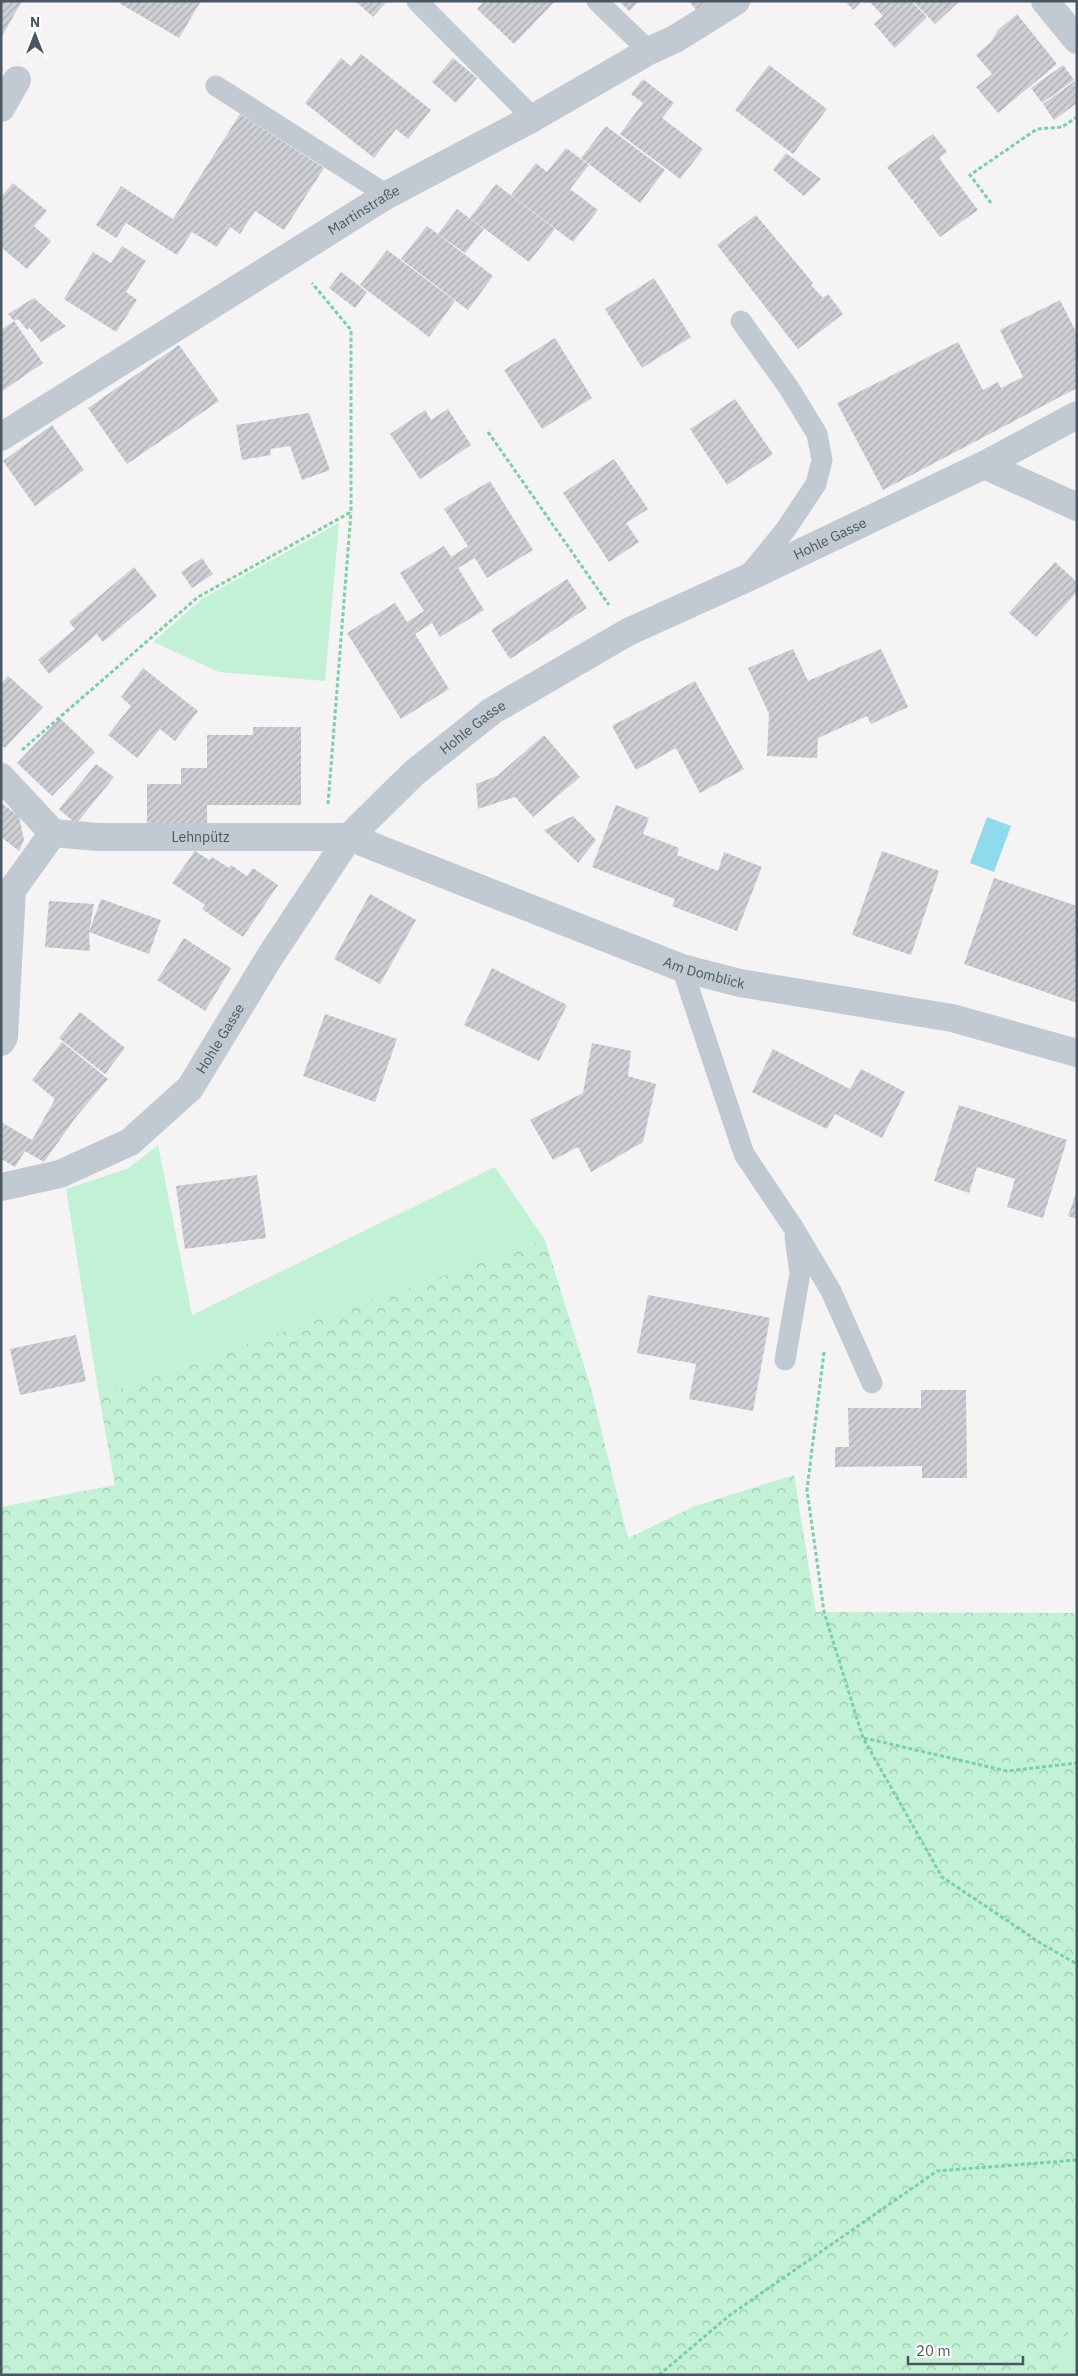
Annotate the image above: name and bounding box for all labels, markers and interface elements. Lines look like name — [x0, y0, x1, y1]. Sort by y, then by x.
north arrow — [10, 10, 60, 60]
text: N — [30, 13, 40, 31]
street label: Martinstraße — [324, 181, 403, 239]
street label: Hohle Gasse — [790, 513, 870, 564]
street label: Hohle Gasse — [436, 696, 509, 758]
street label: Lehnpütz — [172, 828, 230, 846]
street label: Am Domblick — [661, 953, 747, 993]
street label: Hohle Gasse — [192, 1000, 248, 1077]
scale bar — [908, 2334, 1023, 2366]
text: 20 m — [916, 2341, 951, 2360]

